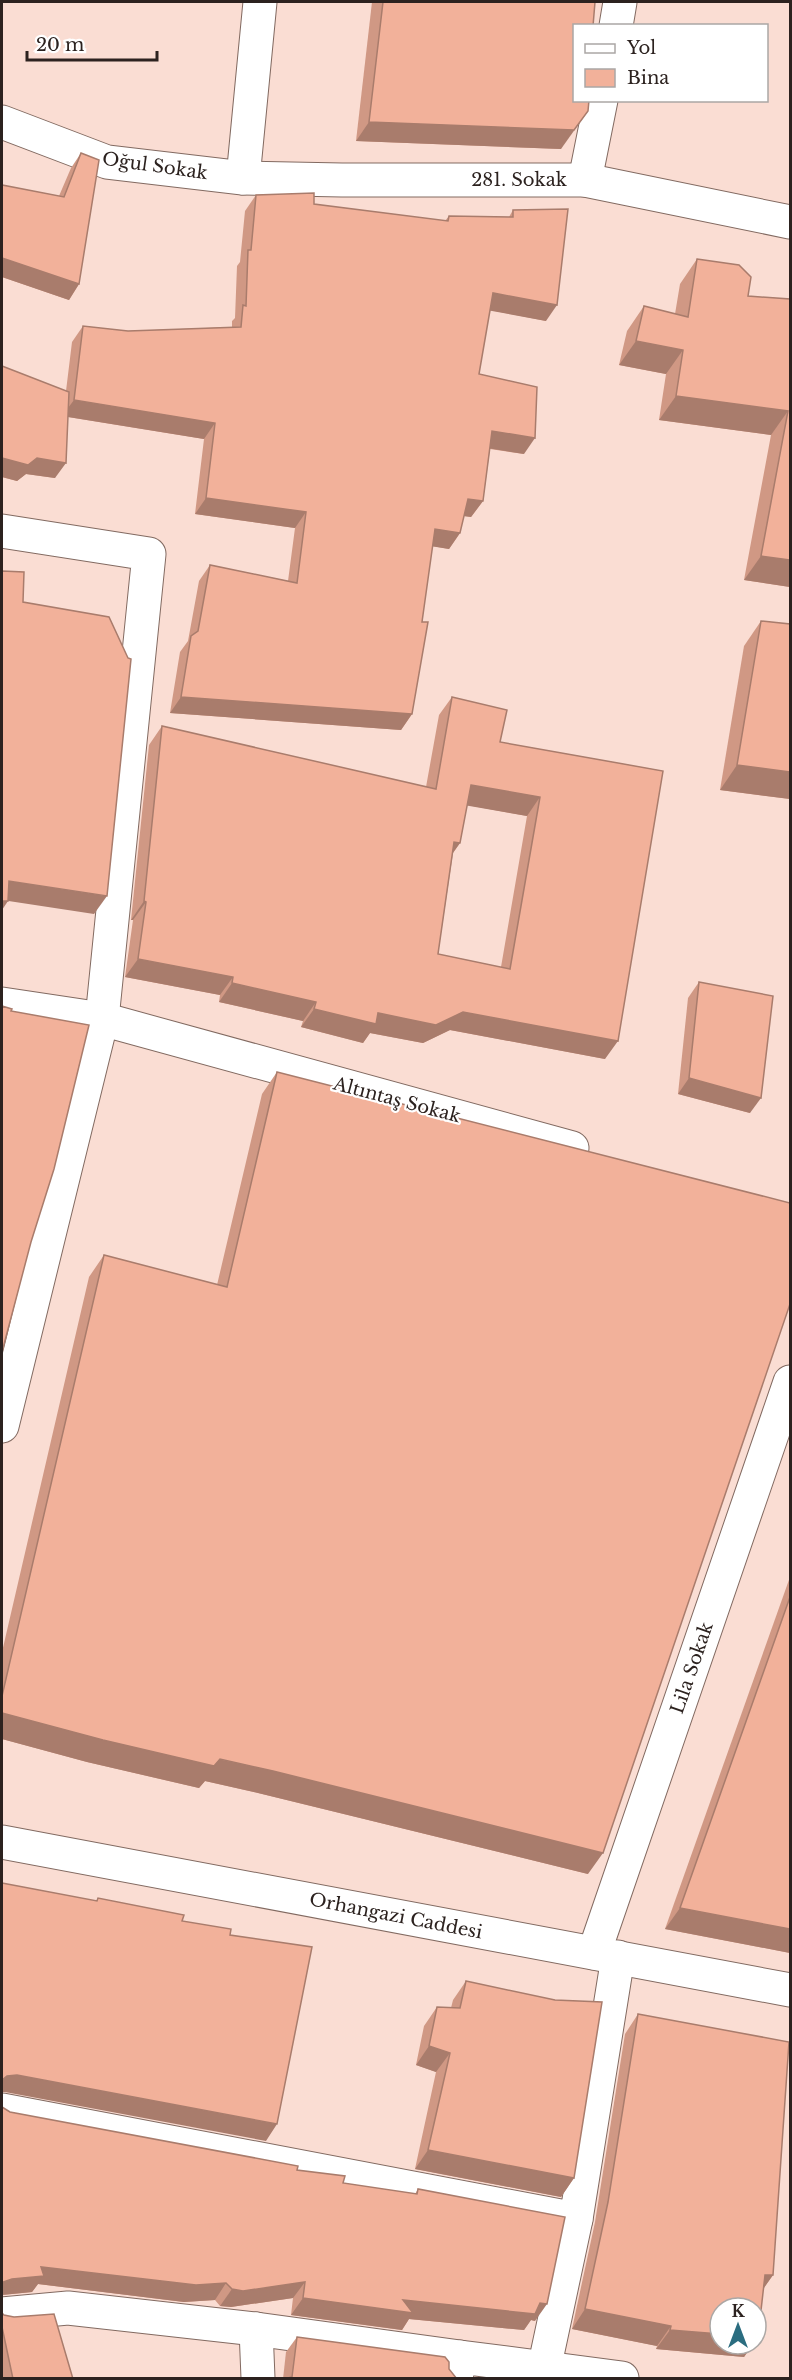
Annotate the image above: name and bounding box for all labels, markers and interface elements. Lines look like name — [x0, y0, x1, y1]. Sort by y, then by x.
scale bar — [27, 24, 158, 62]
legend — [573, 24, 768, 102]
text: 20 m — [36, 34, 84, 56]
text: Yol — [626, 37, 656, 59]
text: Bina — [627, 67, 669, 89]
street label: Oğul Sokak — [101, 148, 209, 184]
street label: 281. Sokak — [471, 169, 567, 191]
street label: Altıntaş Sokak — [330, 1072, 463, 1128]
street label: Lila Sokak — [666, 1619, 718, 1717]
street label: Orhangazi Caddesi — [308, 1888, 484, 1944]
north arrow — [708, 2296, 768, 2356]
text: K — [731, 2301, 745, 2321]

